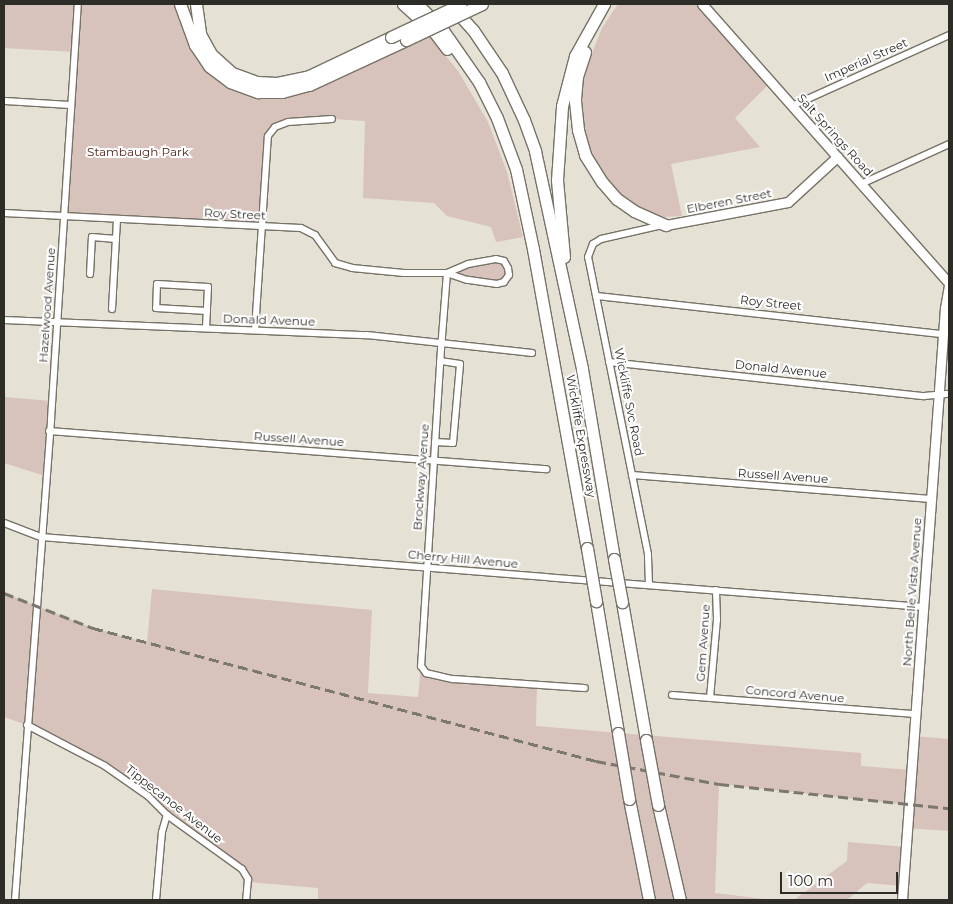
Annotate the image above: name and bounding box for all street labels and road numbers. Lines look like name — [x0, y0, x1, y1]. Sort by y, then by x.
street label: Imperial Street — [822, 35, 910, 85]
street label: Salt Springs Road — [794, 91, 876, 179]
street label: Elberen Street — [685, 186, 773, 216]
street label: Roy Street — [204, 205, 266, 223]
street label: Hazelwood Avenue — [36, 247, 58, 363]
street label: Roy Street — [739, 293, 803, 313]
street label: Donald Avenue — [223, 311, 315, 329]
street label: Wickliffe Svc Road — [611, 347, 647, 457]
street label: Donald Avenue — [734, 357, 828, 381]
street label: Wickliffe Expressway — [563, 373, 599, 499]
street label: Brockway Avenue — [410, 423, 432, 531]
street label: Russell Avenue — [253, 429, 345, 449]
street label: Russell Avenue — [737, 466, 829, 486]
street label: North Belle Vista Avenue — [900, 517, 924, 667]
street label: Cherry Hill Avenue — [407, 547, 519, 571]
street label: Gem Avenue — [693, 604, 713, 682]
street label: Concord Avenue — [745, 683, 845, 705]
street label: Tippecanoe Avenue — [123, 762, 225, 846]

